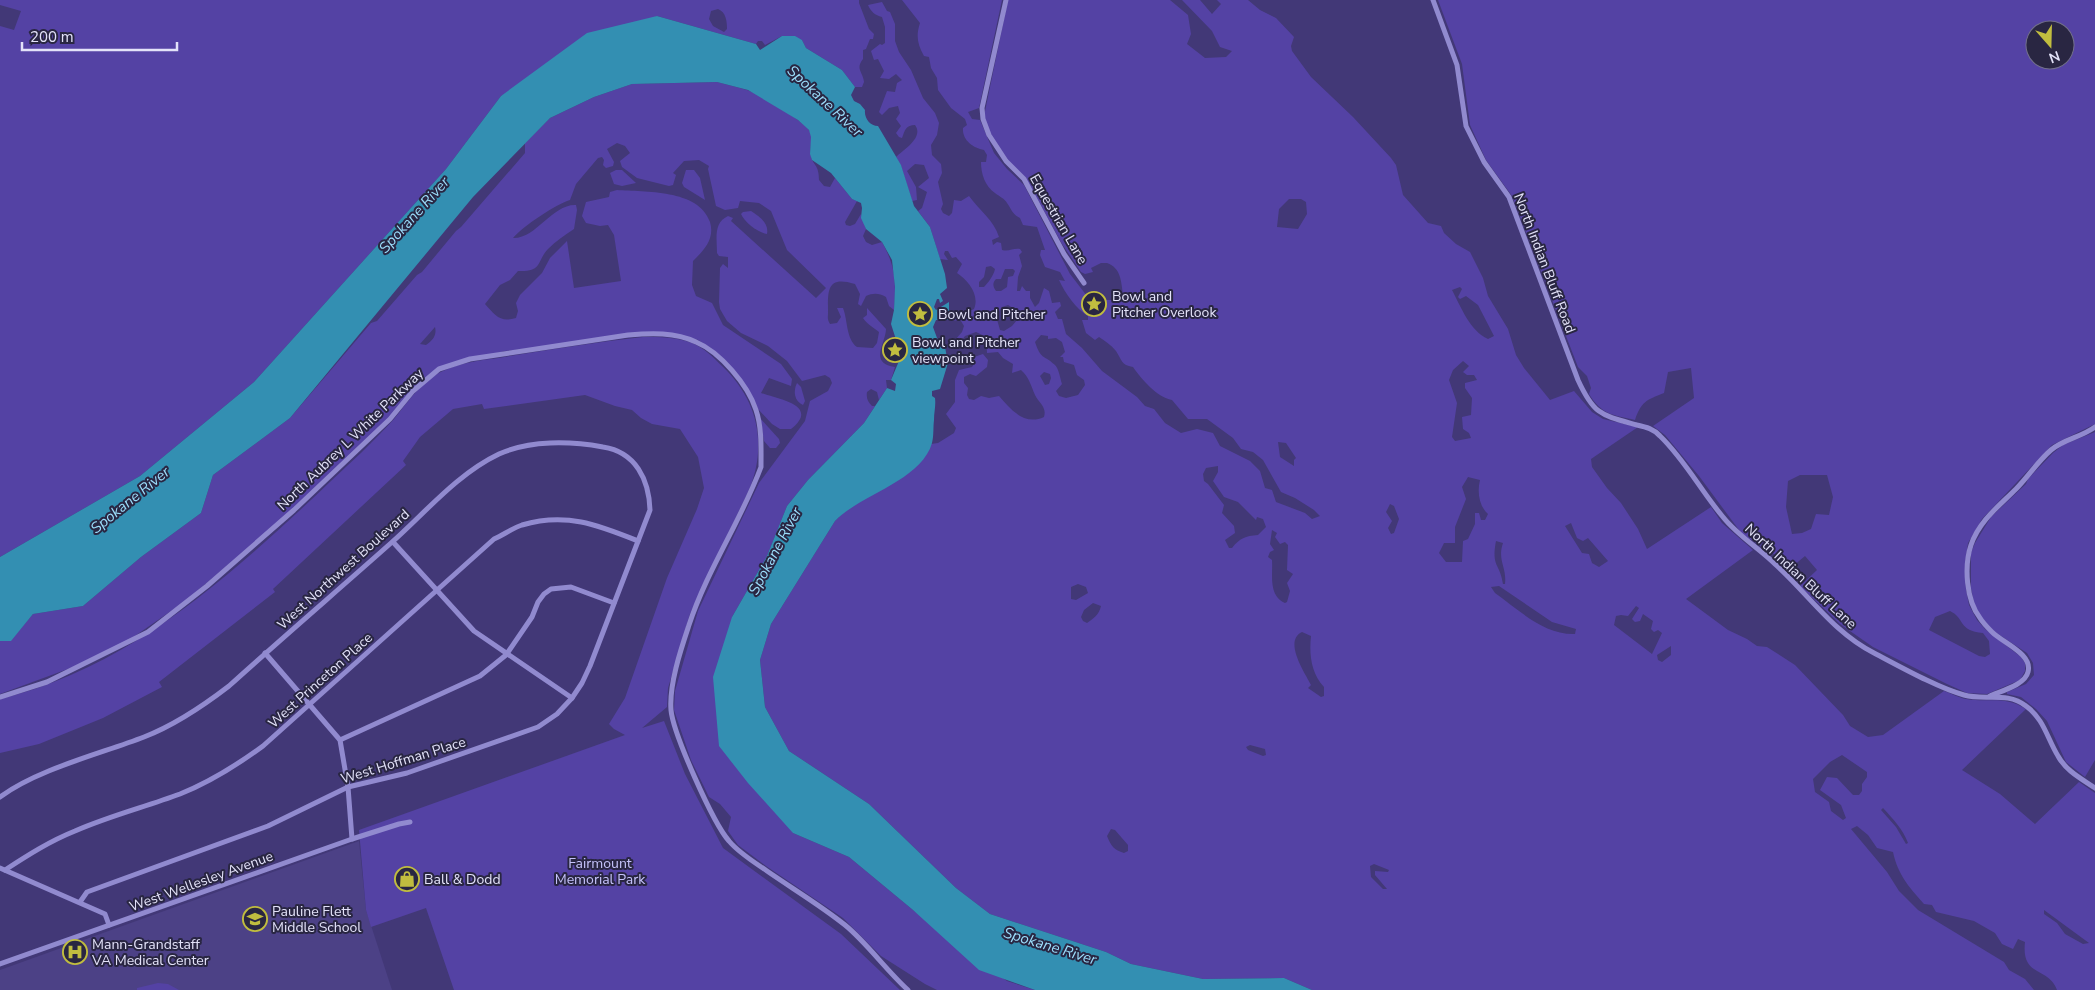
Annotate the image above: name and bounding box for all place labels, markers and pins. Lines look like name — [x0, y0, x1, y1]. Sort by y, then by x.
place label: Bowl and Pitcher Overlook — [1112, 287, 1217, 322]
place icon: Bowl and Pitcher Overlook — [1081, 291, 1107, 317]
place icon: Bowl and Pitcher — [907, 301, 933, 327]
place label: Bowl and Pitcher — [938, 305, 1046, 324]
place label: Bowl and Pitcher viewpoint — [912, 333, 1020, 368]
place icon: Bowl and Pitcher viewpoint — [882, 337, 908, 363]
shop icon: Ball & Dodd — [394, 866, 420, 892]
place label: Ball & Dodd — [424, 870, 501, 889]
place label: Pauline Flett Middle School — [272, 902, 362, 937]
school or university icon: Pauline Flett Middle School — [242, 906, 268, 932]
place label: Mann-Grandstaff VA Medical Center — [91, 935, 209, 970]
hospital icon: Mann-Grandstaff VA Medical Center — [62, 939, 88, 965]

